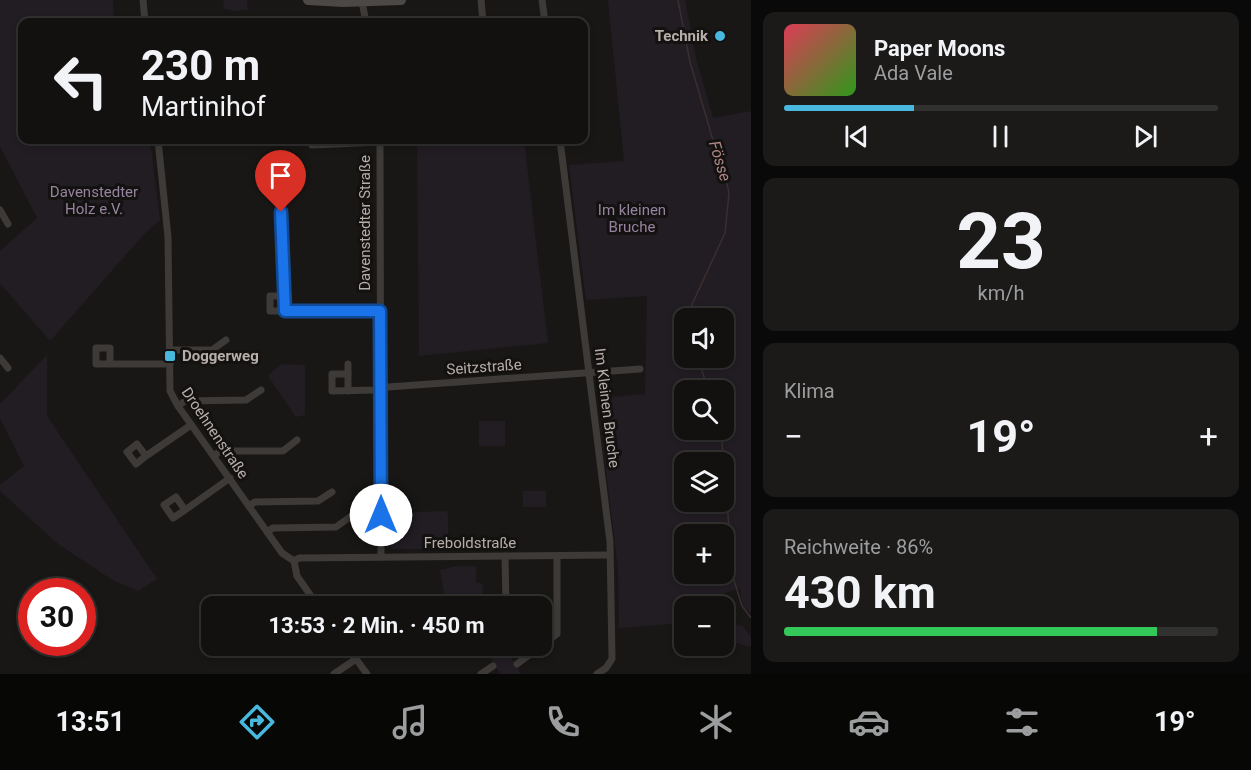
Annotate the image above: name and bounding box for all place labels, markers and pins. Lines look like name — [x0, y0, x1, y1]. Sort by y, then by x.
place label: Technik — [655, 27, 709, 45]
marker: Technik — [713, 29, 727, 43]
pin — [255, 150, 306, 212]
place label: Doggerweg — [182, 347, 259, 365]
marker: Doggerweg — [163, 349, 177, 363]

